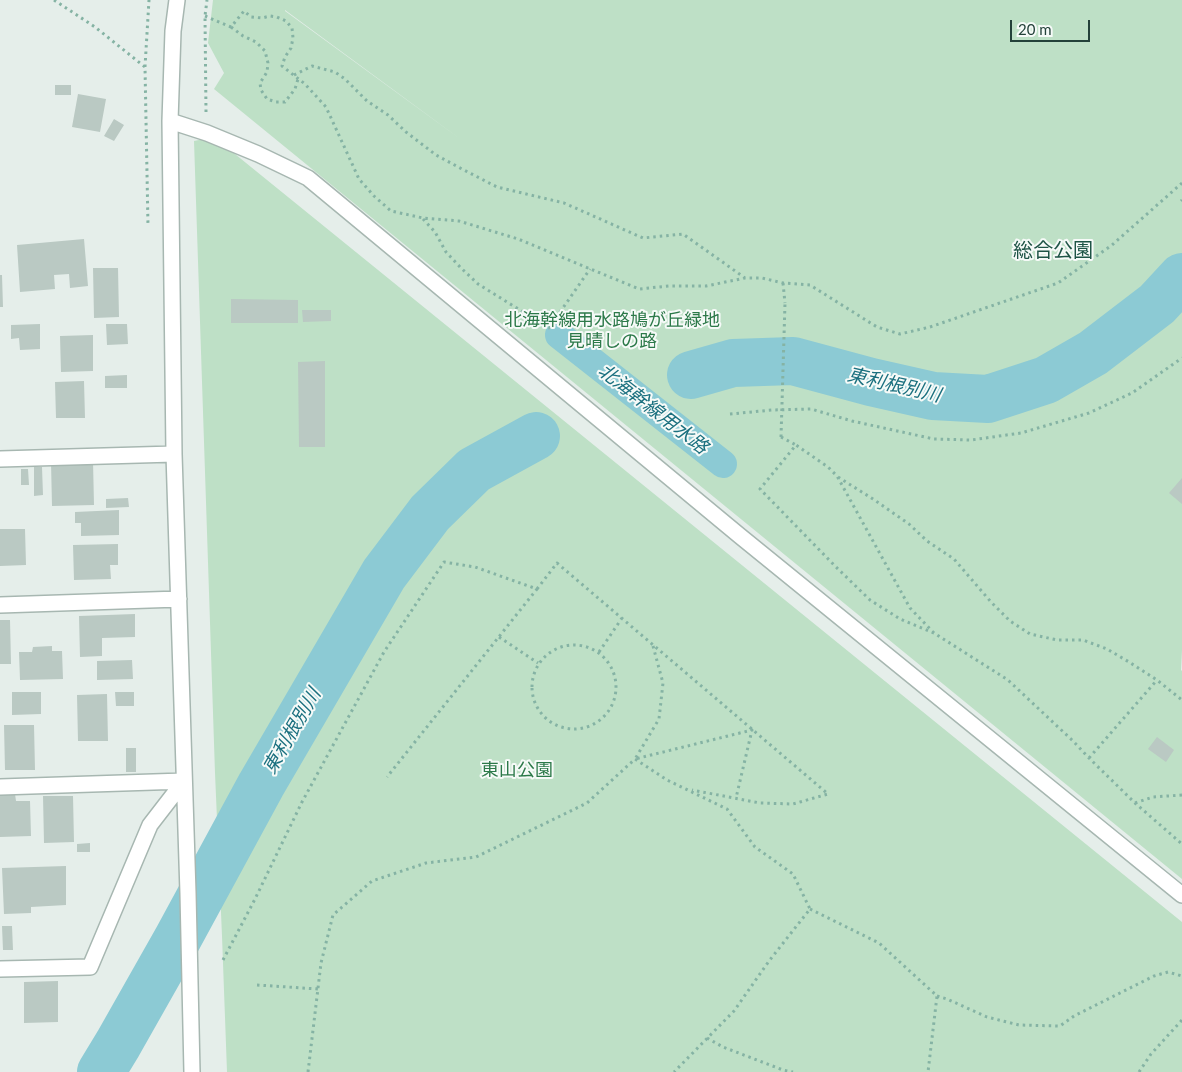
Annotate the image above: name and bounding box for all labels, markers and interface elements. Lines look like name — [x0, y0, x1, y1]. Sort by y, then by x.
scale bar — [1012, 10, 1092, 42]
text: 20 m — [1018, 20, 1052, 38]
district label: 総合公園 — [1013, 239, 1093, 263]
park label: 北海幹線用水路鳩が丘緑地 見晴しの路 — [504, 309, 720, 352]
water label: 北海幹線用水路 — [594, 359, 712, 459]
water label: 東利根別川 — [845, 363, 943, 407]
water label: 東利根別川 — [258, 684, 326, 778]
park label: 東山公園 — [481, 759, 553, 781]

